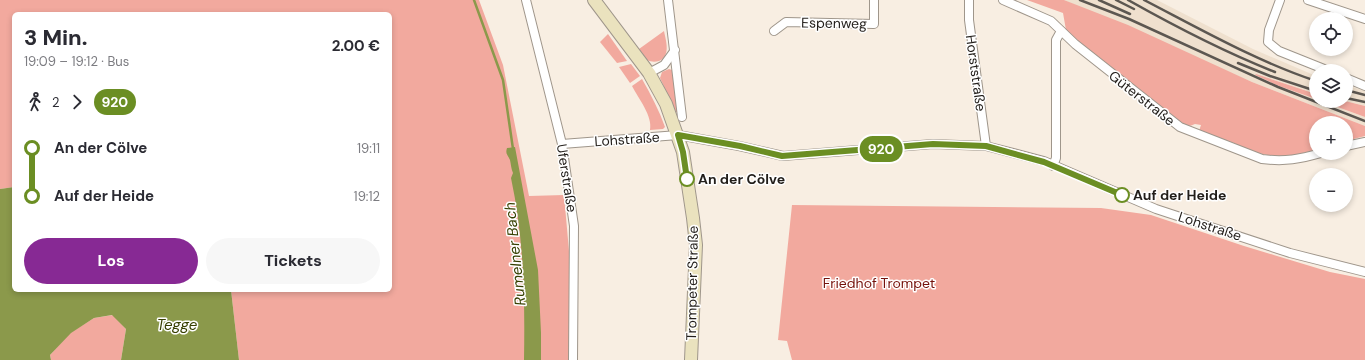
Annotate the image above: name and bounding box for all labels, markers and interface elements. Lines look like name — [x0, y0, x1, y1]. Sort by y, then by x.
map controls — [1309, 12, 1353, 212]
button: locate — [1309, 12, 1353, 56]
street label: Espenweg — [801, 13, 867, 33]
text: 3 Min. — [24, 23, 87, 52]
street label: Horststraße — [962, 33, 990, 113]
text: 2.00 € — [332, 36, 380, 56]
text: 19:09 – 19:12 · Bus — [24, 53, 129, 70]
button: layers — [1309, 64, 1353, 108]
street label: Güterstraße — [1105, 67, 1179, 129]
icon: walk — [24, 91, 46, 113]
icon: forward — [66, 91, 88, 113]
text: 920 — [102, 93, 128, 111]
text: 2 — [52, 94, 60, 111]
button: + — [1309, 116, 1353, 160]
street label: Lohstraße — [594, 128, 660, 150]
line badge: 920 — [858, 136, 904, 162]
text: An der Cölve — [54, 138, 147, 158]
text: 19:11 — [357, 140, 380, 157]
text: 920 — [868, 140, 894, 158]
street label: Uferstraße — [553, 143, 581, 213]
button: − — [1309, 168, 1353, 212]
place label: An der Cölve — [698, 170, 785, 188]
marker: An der Cölve — [679, 171, 695, 187]
text: Auf der Heide — [54, 186, 154, 206]
place label: Auf der Heide — [1133, 186, 1226, 204]
marker: Auf der Heide — [1114, 187, 1130, 203]
text: 19:12 — [354, 188, 380, 205]
water label: Rumelner Bach — [500, 201, 530, 307]
street label: Lohstraße — [1176, 207, 1244, 245]
street label: Trompeter Straße — [682, 225, 702, 341]
button: Los — [24, 238, 198, 284]
button: Tickets — [206, 238, 380, 284]
park label: Friedhof Trompet — [823, 274, 935, 292]
water label: Tegge — [157, 315, 198, 335]

